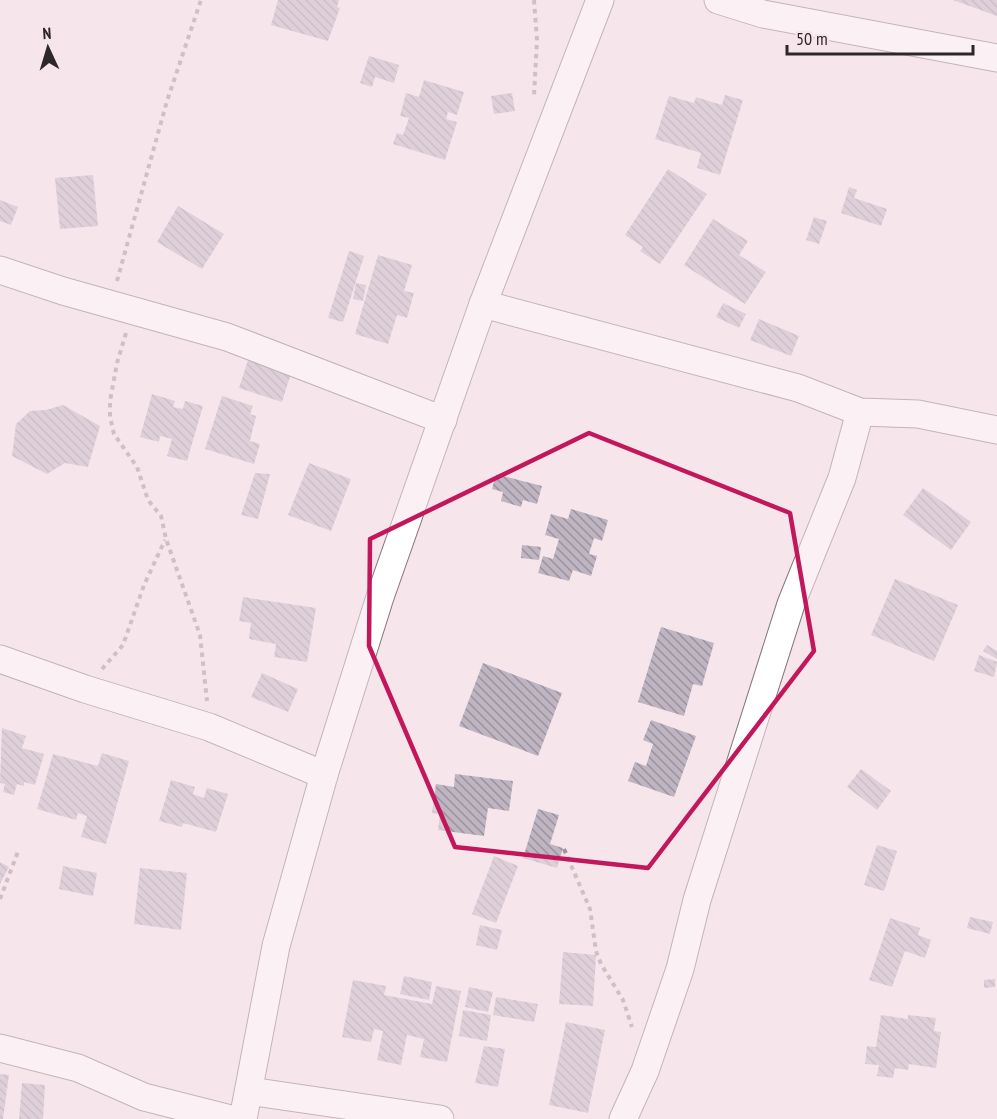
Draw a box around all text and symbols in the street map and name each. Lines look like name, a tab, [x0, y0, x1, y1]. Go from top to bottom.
north arrow	[18, 18, 78, 78]
scale bar	[787, 18, 973, 56]
text: N	[42, 23, 52, 43]
text: 50 m	[796, 27, 828, 50]

